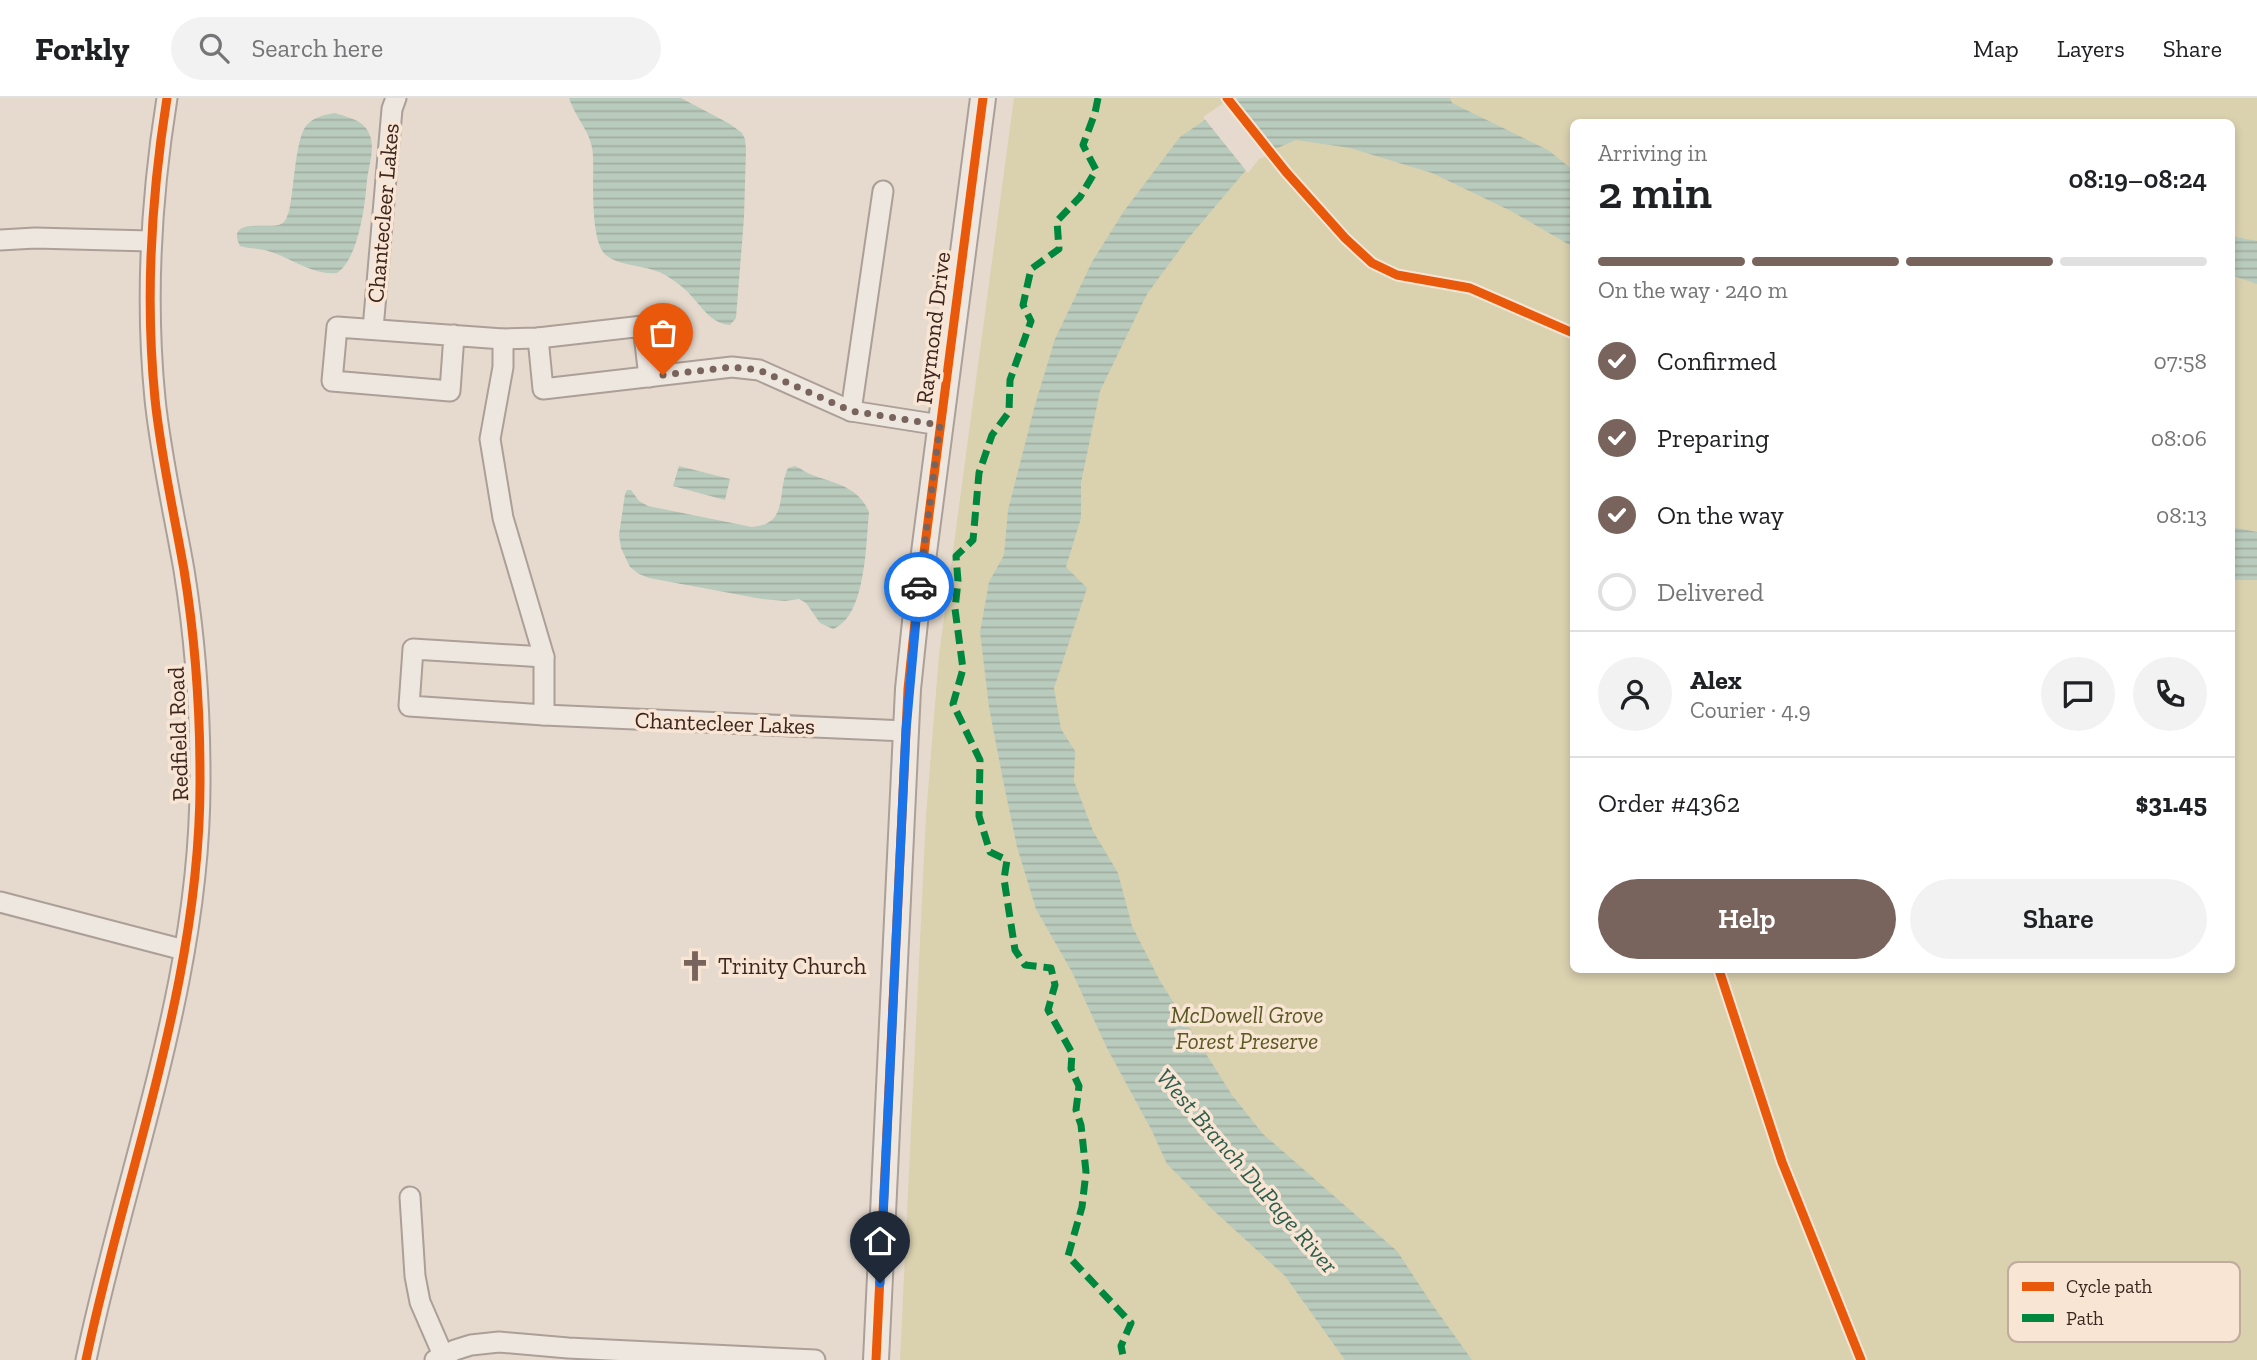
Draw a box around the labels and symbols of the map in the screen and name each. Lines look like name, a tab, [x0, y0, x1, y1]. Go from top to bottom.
street label: Chantecleer Lakes	[361, 122, 405, 304]
street label: Raymond Drive	[910, 250, 956, 406]
pin	[633, 303, 693, 375]
courier	[884, 552, 954, 622]
street label: Redfield Road	[162, 666, 194, 802]
street label: Chantecleer Lakes	[634, 706, 816, 740]
church icon: Trinity Church	[678, 949, 712, 983]
place label: Trinity Church	[718, 952, 867, 980]
park label: McDowell Grove Forest Preserve	[1171, 1001, 1323, 1055]
water label: West Branch DuPage River	[1151, 1062, 1345, 1280]
pin	[850, 1211, 910, 1283]
legend	[2008, 1262, 2240, 1342]
text: Cycle path	[2066, 1275, 2152, 1298]
text: Path	[2066, 1307, 2104, 1330]

